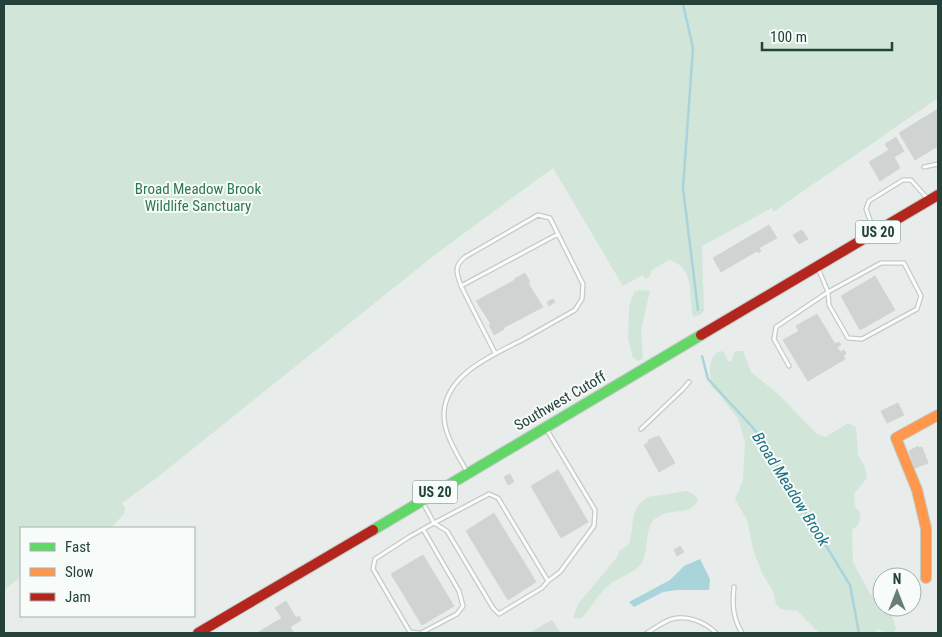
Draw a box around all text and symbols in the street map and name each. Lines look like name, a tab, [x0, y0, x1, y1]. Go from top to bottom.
scale bar	[762, 20, 892, 52]
text: 100 m	[770, 28, 807, 46]
park label: Broad Meadow Brook Wildlife Sanctuary	[135, 180, 261, 215]
road number: US 20	[856, 220, 900, 243]
street label: Southwest Cutoff	[511, 367, 609, 434]
water label: Broad Meadow Brook	[748, 428, 834, 550]
road number: US 20	[412, 481, 458, 504]
legend	[20, 527, 195, 617]
text: Fast	[65, 538, 90, 556]
text: Slow	[65, 563, 94, 581]
north arrow	[872, 567, 922, 617]
text: N	[893, 571, 901, 587]
text: Jam	[65, 588, 91, 606]

